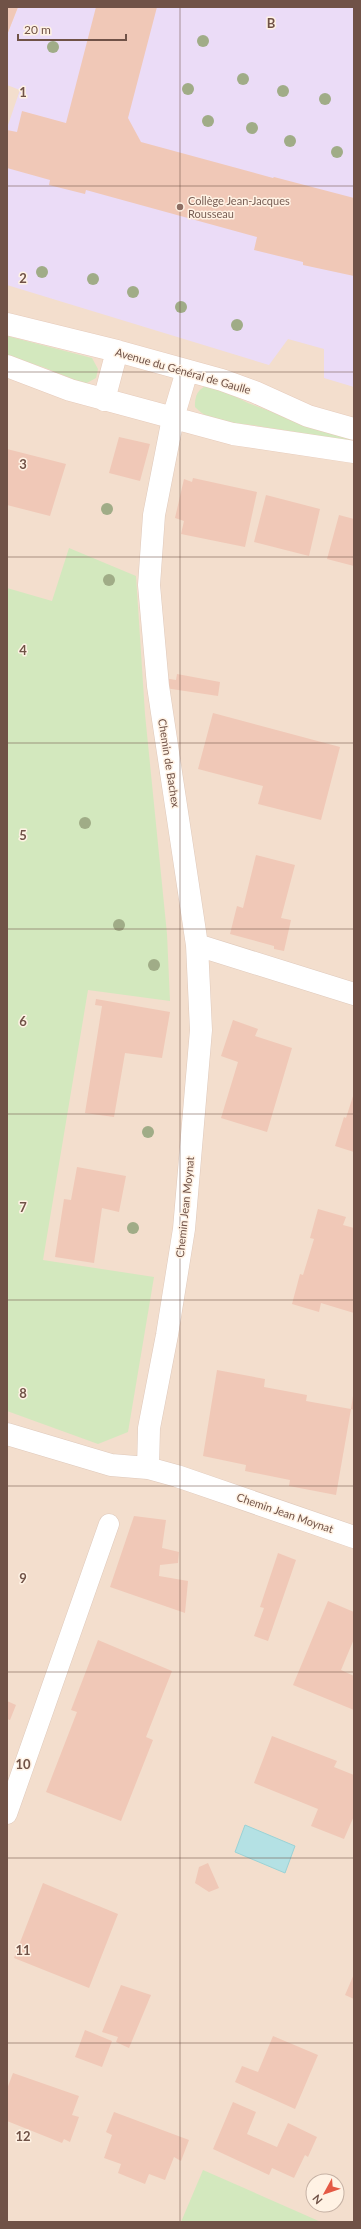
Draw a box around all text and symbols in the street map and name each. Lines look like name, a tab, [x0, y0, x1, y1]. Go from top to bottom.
text: B	[267, 15, 276, 31]
scale bar	[18, 16, 126, 42]
text: 20 m	[24, 22, 51, 37]
text: 1	[19, 84, 27, 100]
place label: Collège Jean-Jacques Rousseau	[188, 194, 290, 220]
marker: Collège Jean-Jacques Rousseau	[175, 202, 185, 212]
text: 2	[19, 270, 27, 286]
street label: Avenue du Général de Gaulle	[114, 345, 253, 396]
text: 3	[19, 456, 27, 472]
text: 4	[19, 642, 27, 658]
street label: Chemin de Bachex	[156, 718, 183, 809]
text: 5	[19, 827, 27, 843]
text: 6	[19, 1013, 27, 1029]
street label: Chemin Jean Moynat	[173, 1156, 196, 1258]
text: 7	[19, 1199, 27, 1215]
text: 8	[19, 1385, 27, 1401]
street label: Chemin Jean Moynat	[235, 1490, 335, 1535]
text: 9	[19, 1570, 27, 1586]
text: 10	[15, 1756, 31, 1772]
text: 11	[15, 1942, 31, 1958]
text: 12	[15, 2128, 31, 2144]
north arrow	[305, 2173, 345, 2213]
text: N	[309, 2192, 325, 2207]

